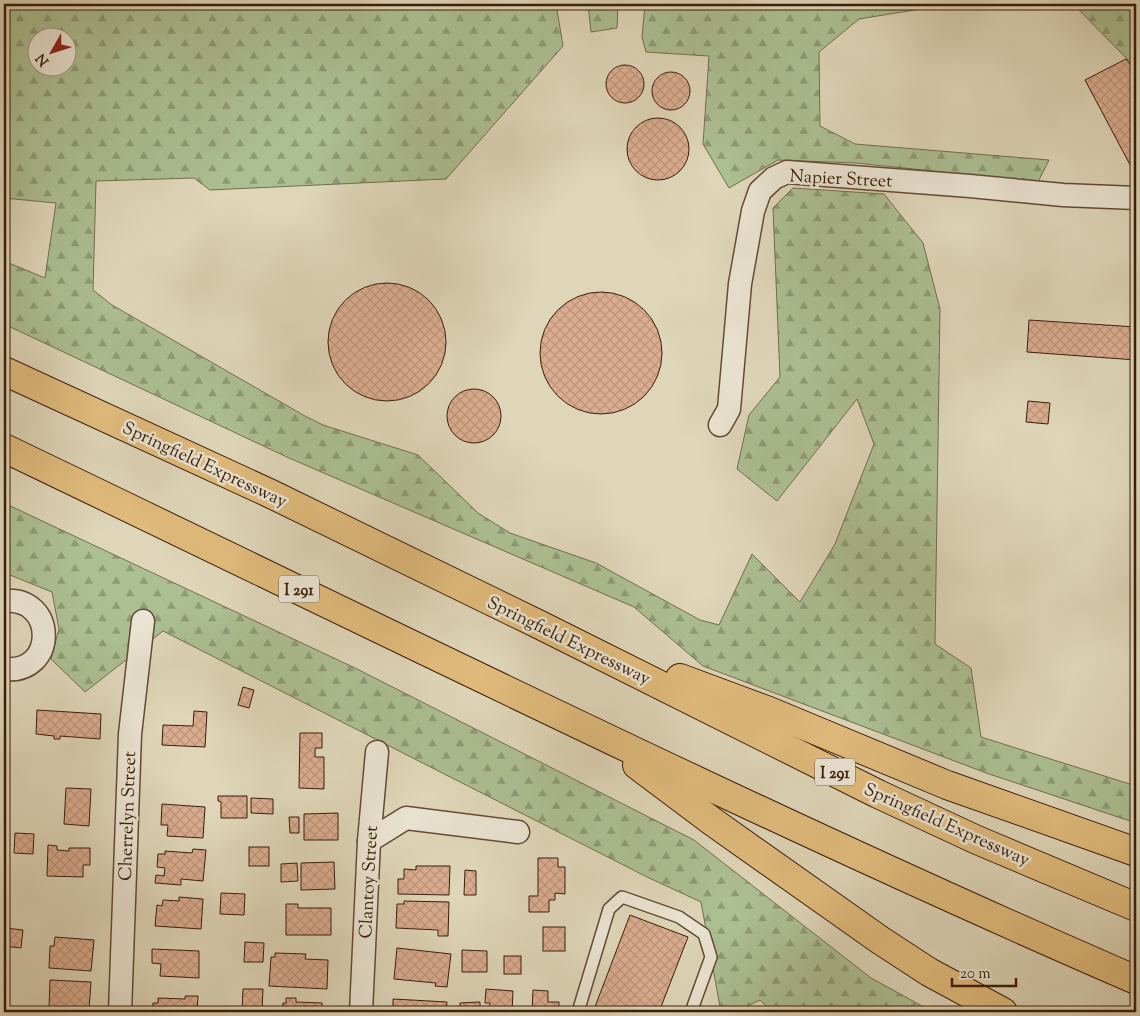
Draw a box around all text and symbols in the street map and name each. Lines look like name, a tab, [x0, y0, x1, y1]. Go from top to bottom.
north arrow	[28, 28, 78, 78]
text: N	[32, 48, 55, 70]
street label: Napier Street	[789, 164, 893, 196]
street label: Springfield Expressway	[118, 416, 291, 515]
road number: I 291	[279, 576, 319, 602]
street label: Springfield Expressway	[482, 591, 654, 693]
street label: Cherrelyn Street	[114, 751, 144, 881]
road number: I 291	[815, 759, 855, 786]
street label: Springfield Expressway	[859, 778, 1033, 874]
street label: Clantoy Street	[354, 825, 386, 939]
scale bar	[952, 956, 1016, 988]
text: 20 m	[960, 964, 991, 985]

